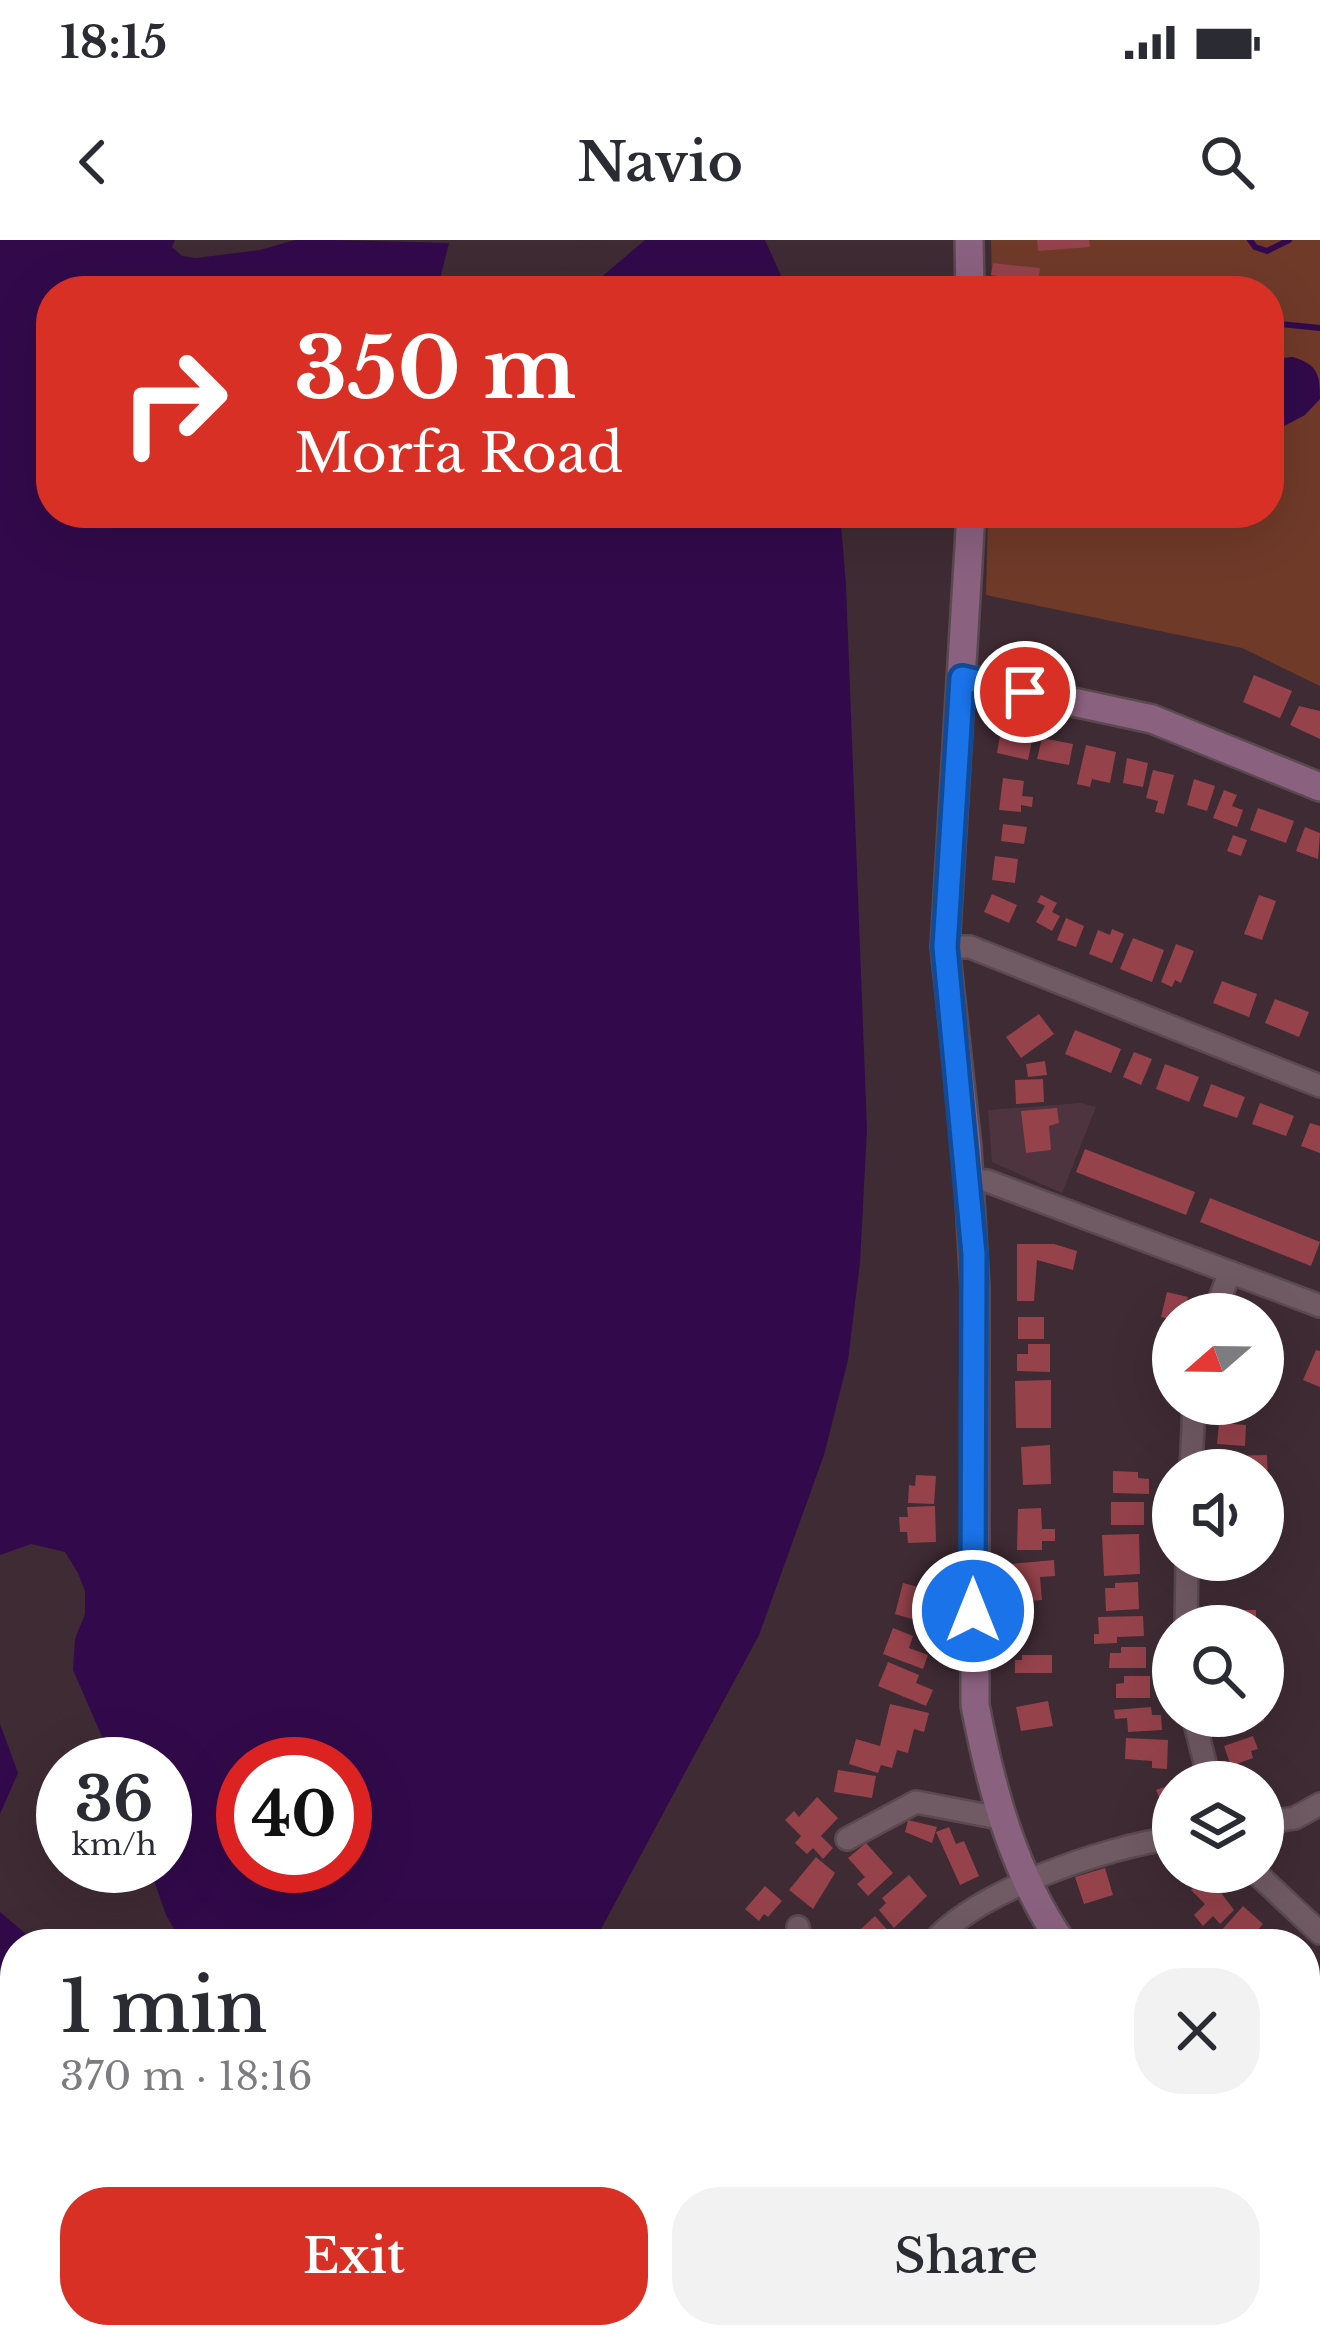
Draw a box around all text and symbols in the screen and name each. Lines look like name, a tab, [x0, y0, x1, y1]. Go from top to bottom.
text: 18:15	[60, 14, 167, 70]
icon: back	[60, 129, 126, 195]
text: Navio	[577, 129, 743, 196]
icon: search	[1194, 129, 1260, 195]
text: 350 m	[294, 317, 576, 421]
icon: right	[96, 324, 252, 480]
text: Morfa Road	[294, 420, 623, 487]
pin	[974, 641, 1076, 743]
icon: arrive	[992, 659, 1058, 725]
north arrow	[1152, 1293, 1284, 1425]
map controls	[1152, 1293, 1284, 1893]
button: sound	[1152, 1449, 1284, 1581]
position arrow	[910, 1548, 1036, 1674]
button: search	[1152, 1605, 1284, 1737]
speed limit sign: 40	[216, 1737, 372, 1893]
button: layers	[1152, 1761, 1284, 1893]
text: 36	[75, 1763, 153, 1837]
text: km/h	[71, 1826, 157, 1863]
text: 1 min	[60, 1962, 267, 2051]
button: close	[1134, 1968, 1260, 2094]
text: 370 m · 18:16	[60, 2052, 313, 2101]
button: Exit	[60, 2187, 648, 2325]
button: Share	[672, 2187, 1260, 2325]

